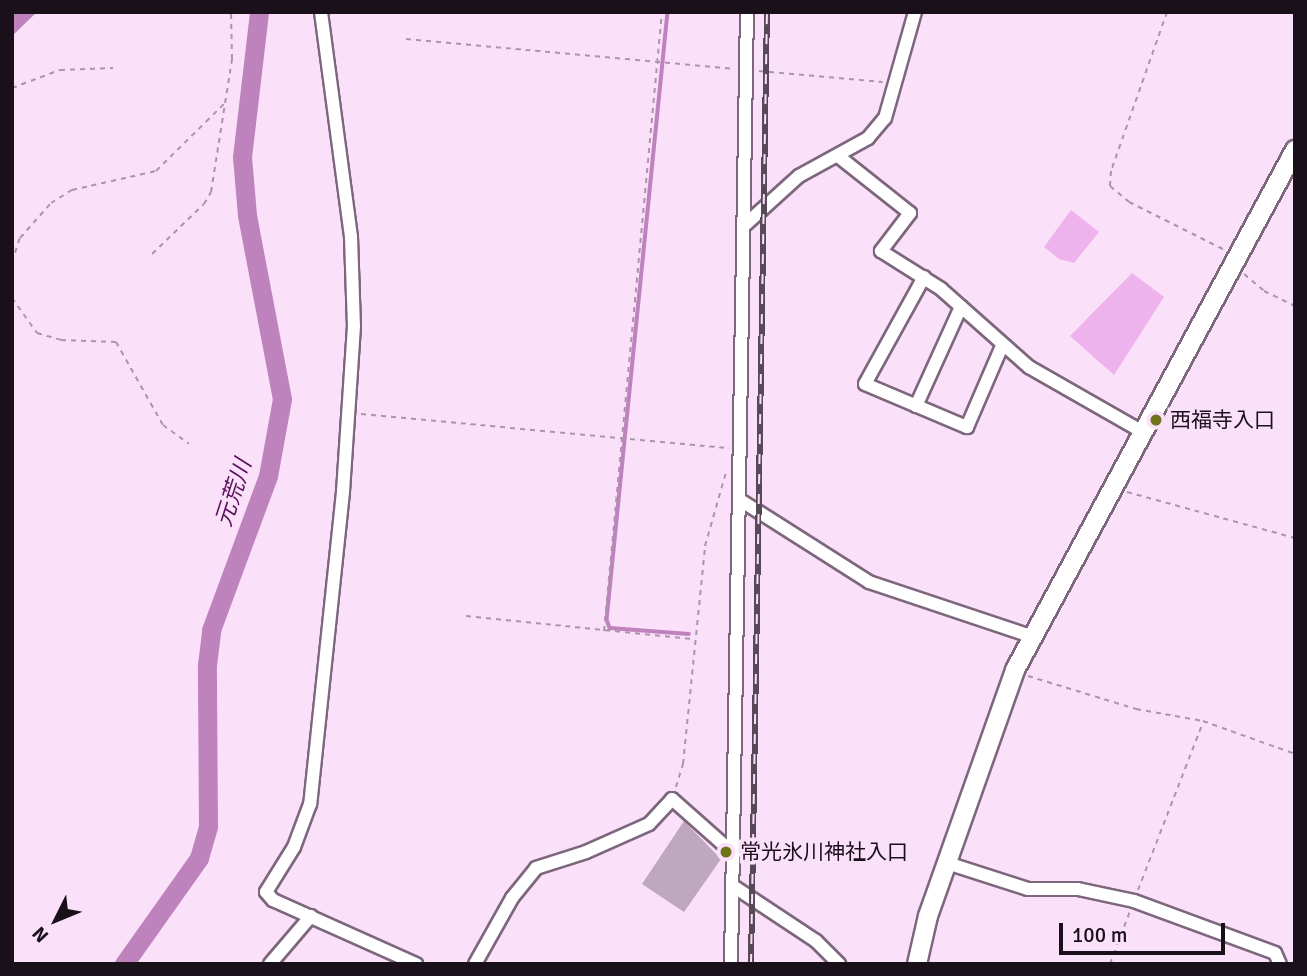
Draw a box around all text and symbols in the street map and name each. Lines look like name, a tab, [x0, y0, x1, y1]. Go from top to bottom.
place label: 西福寺入口	[1170, 407, 1275, 433]
marker: 西福寺入口	[1148, 412, 1164, 428]
water label: 元荒川	[210, 456, 258, 530]
place label: 常光氷川神社入口	[740, 839, 908, 865]
marker: 常光氷川神社入口	[718, 844, 734, 860]
north arrow	[21, 885, 91, 955]
scale bar	[1062, 909, 1228, 953]
text: N	[27, 921, 54, 947]
text: 100 m	[1072, 922, 1127, 948]

